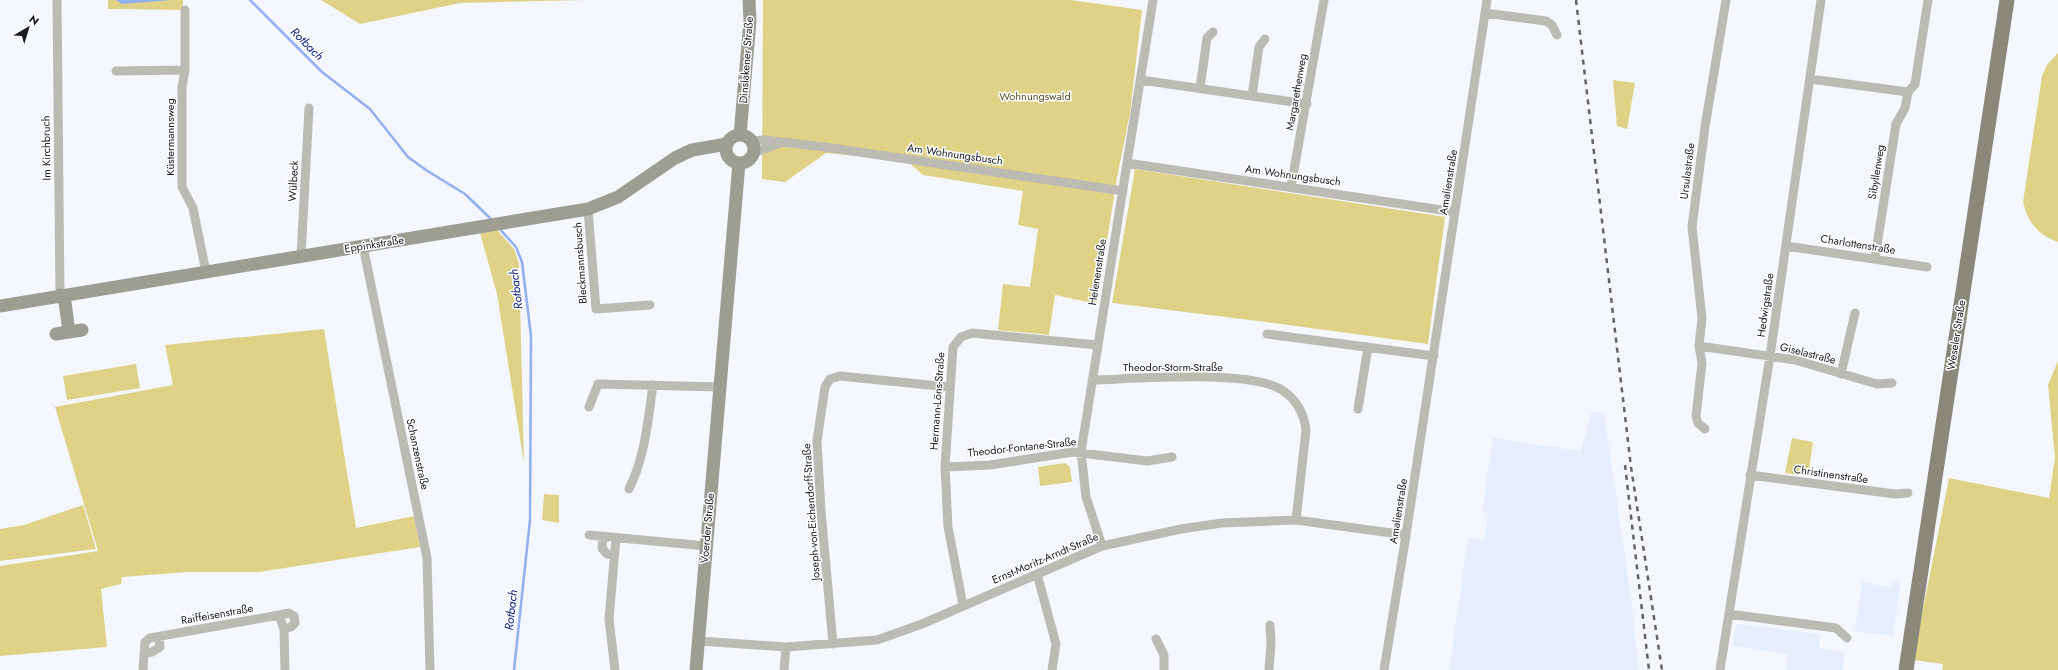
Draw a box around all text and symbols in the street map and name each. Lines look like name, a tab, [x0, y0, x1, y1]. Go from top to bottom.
north arrow	[8, 8, 48, 48]
text: N	[26, 11, 43, 29]
street label: Dinslakener Straße	[735, 16, 757, 104]
water label: Rotbach	[286, 23, 328, 65]
street label: Margarethenweg	[1281, 52, 1311, 132]
park label: Wohnungswald	[999, 88, 1071, 104]
street label: Küstermannsweg	[162, 98, 178, 176]
street label: Im Kirchbruch	[37, 115, 55, 181]
street label: Am Wohnungsbusch	[906, 139, 1004, 169]
street label: Ursulastraße	[1676, 142, 1698, 200]
street label: Sibyllenweg	[1864, 143, 1888, 201]
street label: Amalienstraße	[1435, 148, 1461, 216]
street label: Wülbeck	[284, 160, 302, 202]
street label: Am Wohnungsbusch	[1244, 160, 1342, 190]
street label: Bleckmannsbusch	[569, 222, 591, 304]
street label: Charlottenstraße	[1819, 230, 1897, 258]
street label: Eppinkstraße	[343, 231, 405, 257]
street label: Helenenstraße	[1084, 237, 1110, 306]
water label: Rotbach	[505, 268, 527, 310]
street label: Hedwigstraße	[1753, 272, 1777, 338]
street label: Weseler Straße	[1943, 299, 1969, 371]
street label: Giselastraße	[1778, 338, 1838, 368]
street label: Hermann-Löns-Straße	[926, 351, 948, 451]
street label: Theodor-Storm-Straße	[1123, 359, 1223, 375]
street label: Schanzenstraße	[403, 417, 433, 491]
street label: Theodor-Fontane-Straße	[967, 433, 1077, 461]
street label: Joseph-von-Eichendorff-Straße	[798, 443, 824, 583]
street label: Christinenstraße	[1793, 461, 1870, 487]
street label: Amalienstraße	[1385, 477, 1411, 545]
street label: Voerder Straße	[696, 492, 718, 564]
street label: Ernst-Moritz-Arndt-Straße	[989, 528, 1101, 588]
water label: Rotbach	[500, 589, 522, 631]
street label: Raiffeisenstraße	[180, 600, 255, 628]

